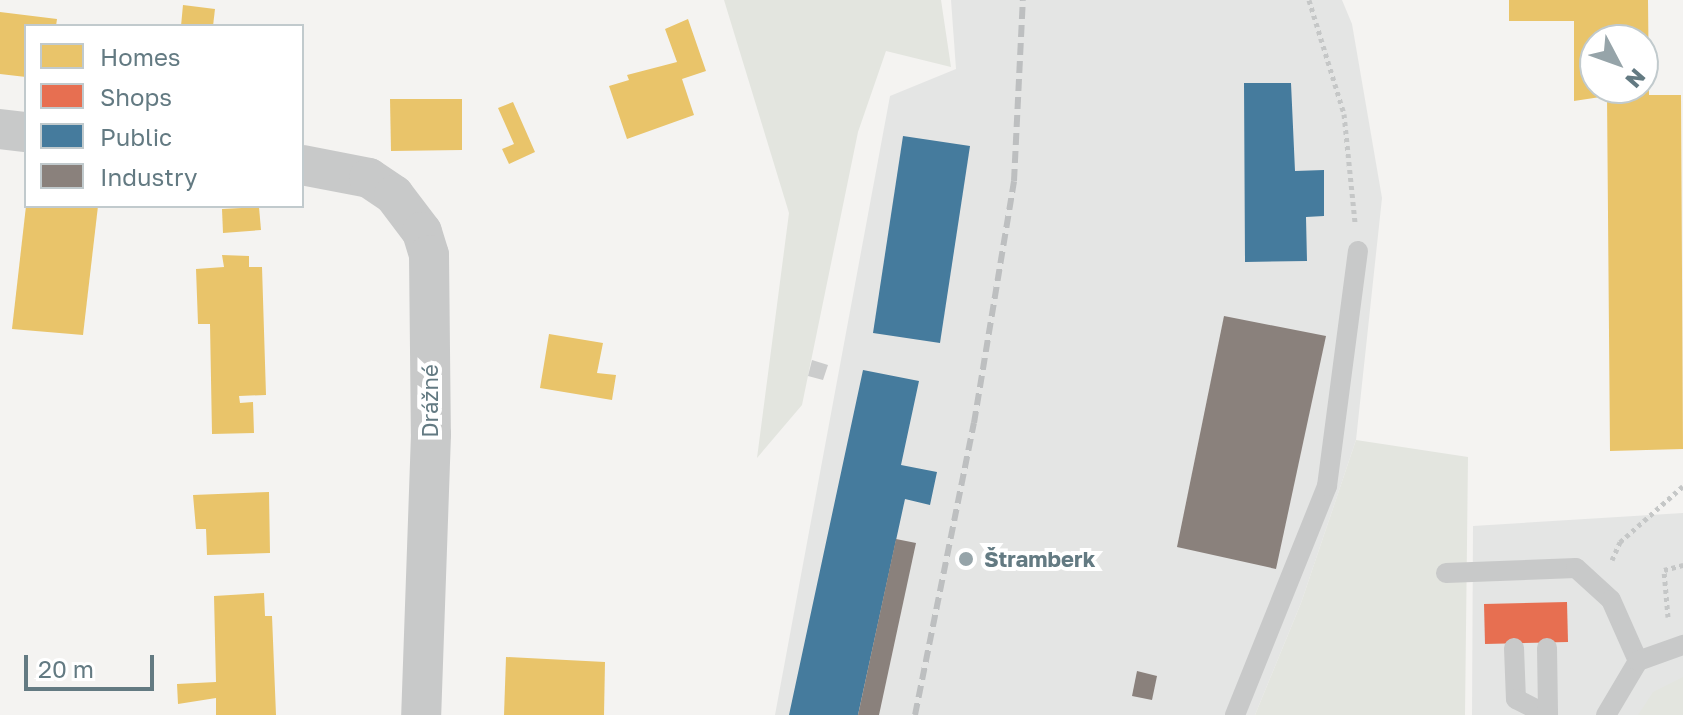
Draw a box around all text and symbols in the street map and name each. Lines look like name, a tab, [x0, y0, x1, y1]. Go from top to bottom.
legend	[24, 24, 304, 208]
north arrow	[1579, 24, 1659, 104]
text: Homes	[100, 42, 181, 71]
text: N	[1620, 64, 1652, 94]
text: Shops	[100, 82, 172, 111]
text: Public	[100, 122, 172, 151]
text: Industry	[100, 162, 197, 191]
street label: Drážné	[417, 364, 443, 438]
place label: Štramberk	[984, 546, 1095, 572]
marker: Štramberk	[955, 548, 977, 570]
scale bar	[28, 639, 158, 689]
text: 20 m	[38, 654, 94, 683]

